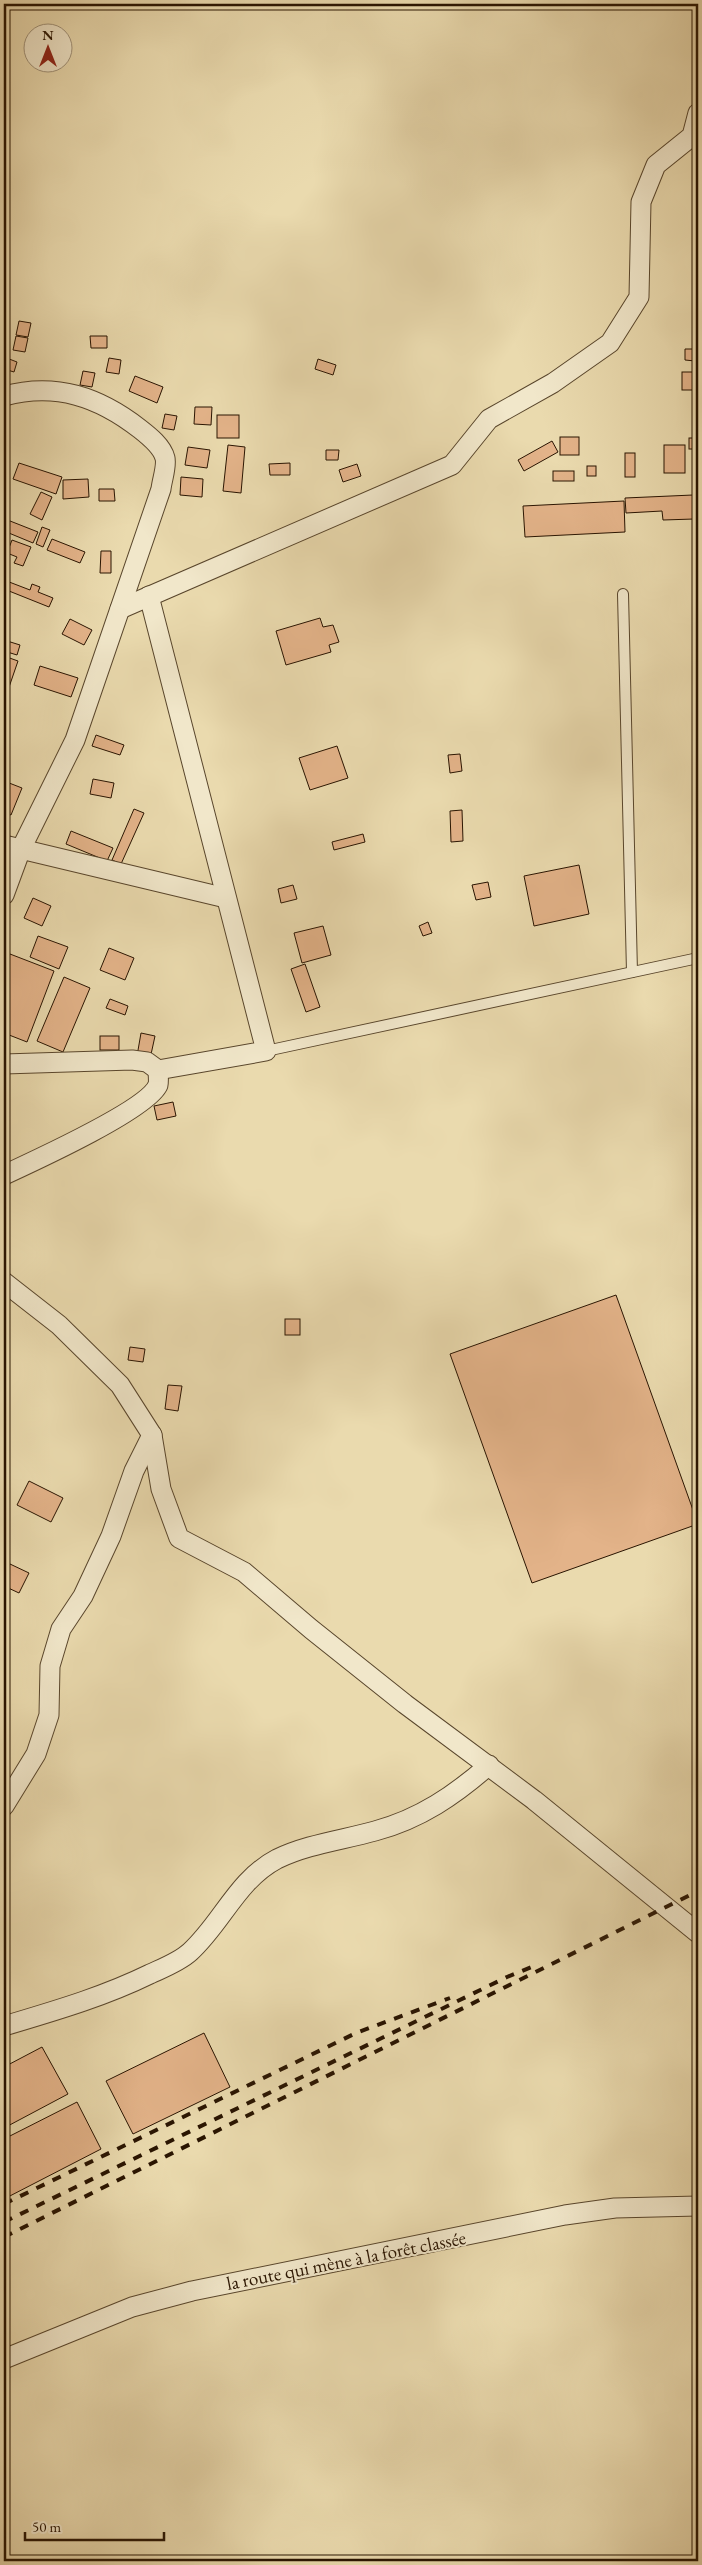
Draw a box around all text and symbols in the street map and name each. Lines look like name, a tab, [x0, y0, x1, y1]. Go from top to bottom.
north arrow	[22, 22, 72, 72]
text: N	[42, 26, 54, 44]
street label: la route qui mène à la forêt classée	[224, 2225, 468, 2296]
scale bar	[25, 2510, 164, 2542]
text: 50 m	[32, 2517, 61, 2536]

